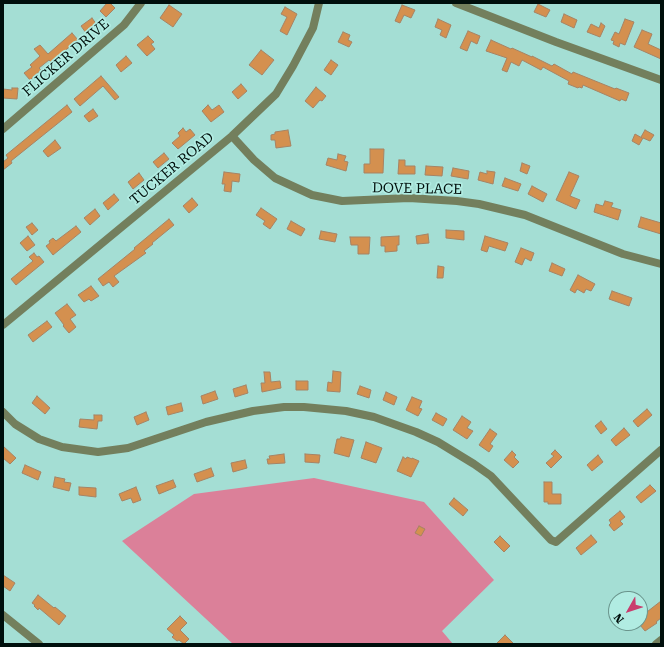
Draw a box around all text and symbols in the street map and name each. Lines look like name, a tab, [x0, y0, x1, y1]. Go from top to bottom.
street label: FLICKER DRIVE	[19, 16, 113, 100]
street label: TUCKER ROAD	[127, 129, 217, 209]
street label: DOVE PLACE	[372, 180, 462, 198]
north arrow	[608, 591, 648, 631]
text: N	[611, 611, 627, 626]

